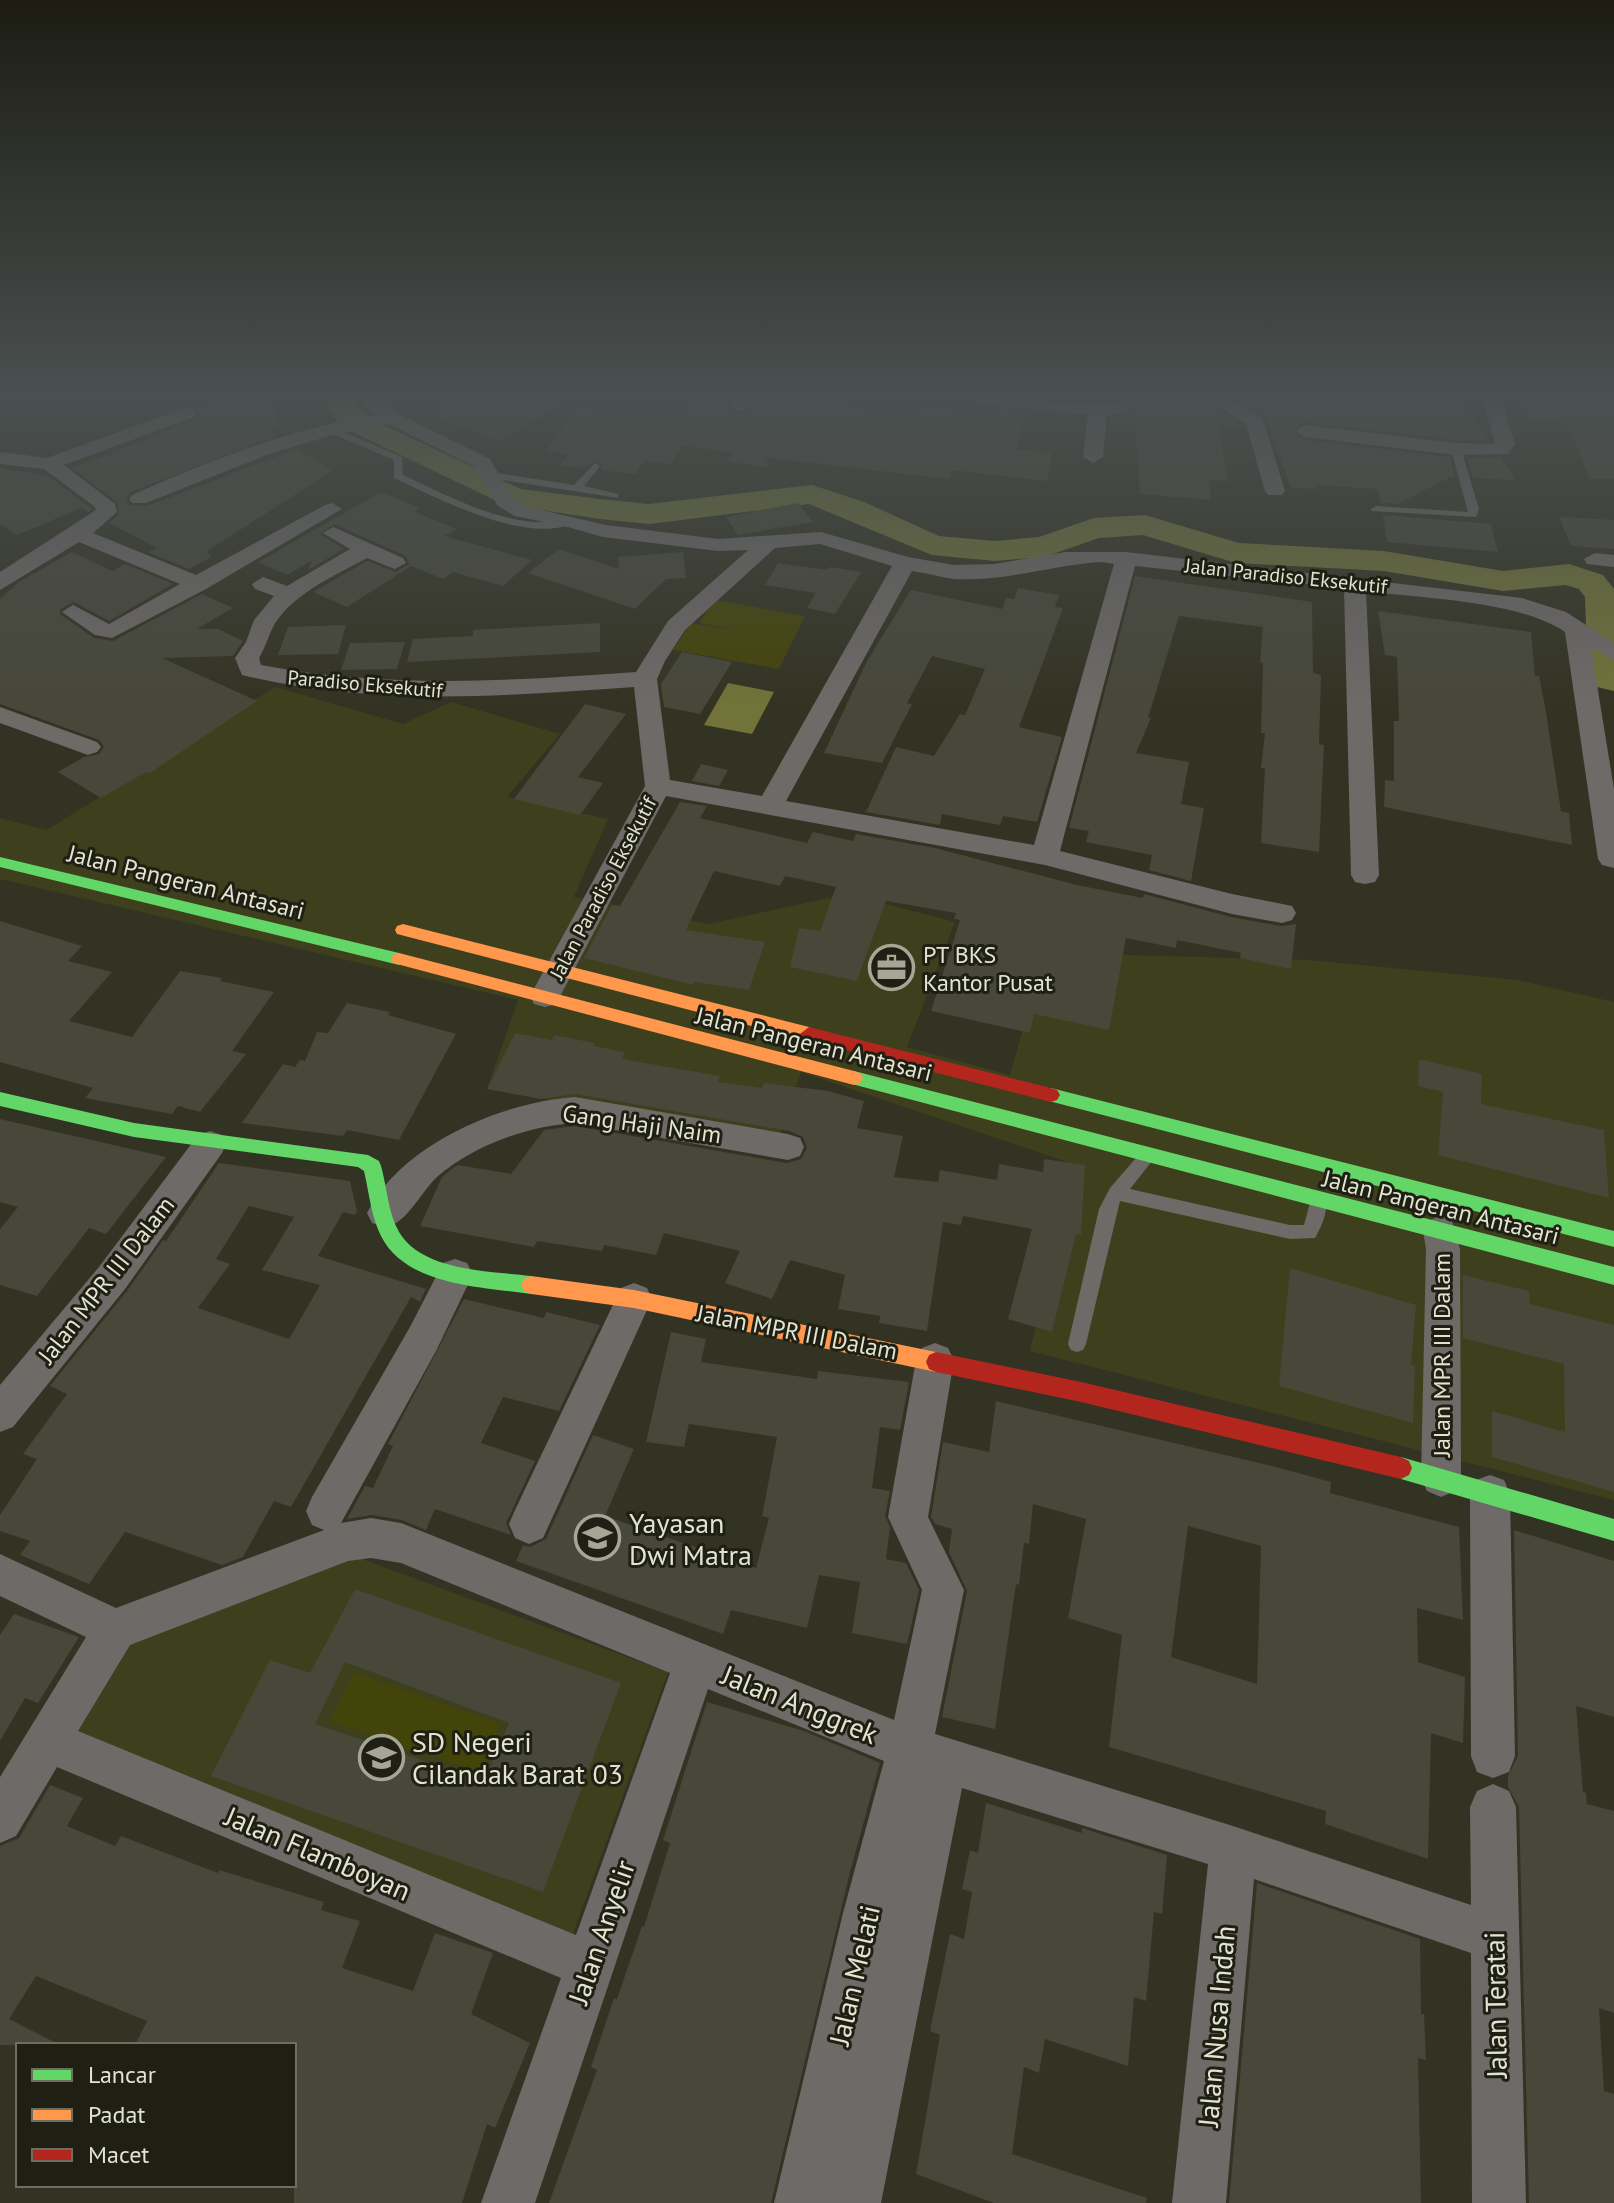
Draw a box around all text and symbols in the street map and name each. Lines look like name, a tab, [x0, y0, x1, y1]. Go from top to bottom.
street label: Jalan Paradiso Eksekutif	[1183, 552, 1390, 600]
street label: Paradiso Eksekutif	[286, 664, 445, 704]
street label: Jalan Paradiso Eksekutif	[543, 791, 663, 985]
street label: Jalan Pangeran Antasari	[64, 837, 307, 926]
place label: PT BKS Kantor Pusat	[923, 939, 1053, 998]
office icon: PT BKS Kantor Pusat	[868, 944, 916, 992]
street label: Jalan Pangeran Antasari	[692, 999, 935, 1088]
street label: Gang Haji Naim	[560, 1097, 724, 1151]
street label: Jalan Pangeran Antasari	[1319, 1162, 1562, 1251]
street label: Jalan MPR III Dalam	[30, 1190, 181, 1371]
street label: Jalan MPR III Dalam	[1426, 1253, 1457, 1458]
street label: Jalan MPR III Dalam	[693, 1297, 900, 1367]
place label: Yayasan Dwi Matra	[629, 1504, 752, 1573]
school or university icon: Yayasan Dwi Matra	[574, 1514, 622, 1562]
street label: Jalan Anggrek	[716, 1656, 884, 1752]
place label: SD Negeri Cilandak Barat 03	[412, 1723, 623, 1792]
school or university icon: SD Negeri Cilandak Barat 03	[357, 1733, 405, 1781]
street label: Jalan Flamboyan	[219, 1797, 416, 1909]
street label: Jalan Anyelir	[559, 1855, 643, 2010]
street label: Jalan Melati	[820, 1901, 888, 2049]
street label: Jalan Nusa Indah	[1189, 1924, 1243, 2129]
street label: Jalan Teratai	[1475, 1931, 1515, 2080]
legend	[16, 2043, 296, 2187]
text: Lancar	[88, 2059, 156, 2090]
text: Padat	[88, 2099, 145, 2130]
text: Macet	[88, 2139, 150, 2170]

